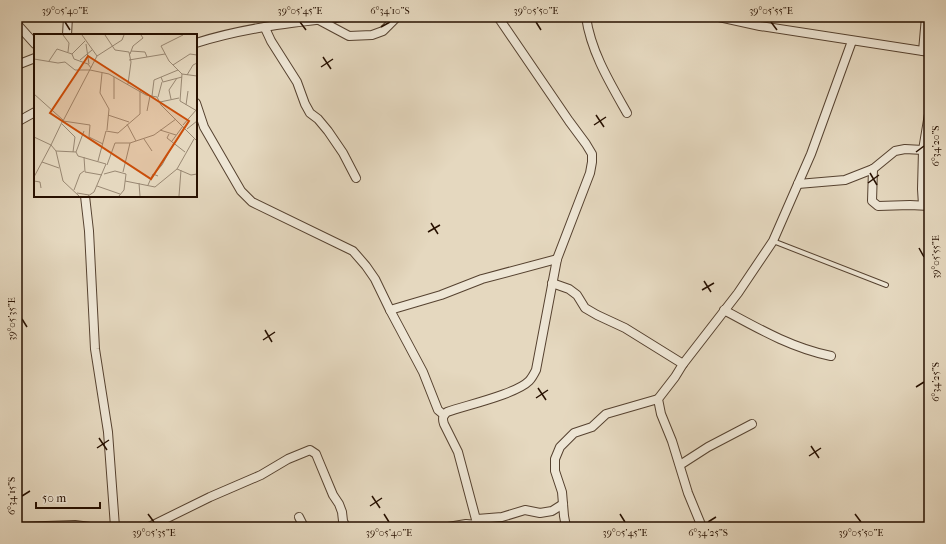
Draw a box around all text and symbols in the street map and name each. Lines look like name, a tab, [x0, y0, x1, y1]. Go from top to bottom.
text: 39°05'40"E	[42, 5, 88, 17]
text: 39°05'45"E	[278, 5, 322, 17]
text: 6°34'10"S	[370, 5, 410, 17]
text: 39°05'50"E	[514, 5, 558, 17]
text: 39°05'55"E	[749, 5, 793, 17]
inset map	[34, 34, 197, 197]
text: 6°34'20"S	[930, 126, 942, 166]
text: 39°05'55"E	[930, 235, 942, 279]
text: 39°05'35"E	[6, 297, 18, 341]
text: 6°34'25"S	[930, 362, 942, 402]
text: 6°34'15"S	[6, 477, 18, 515]
scale bar	[36, 484, 100, 510]
text: 50 m	[42, 491, 66, 505]
text: 39°05'35"E	[132, 527, 176, 539]
text: 39°05'40"E	[366, 527, 412, 539]
text: 39°05'45"E	[603, 527, 647, 539]
text: 6°34'25"S	[688, 527, 728, 539]
text: 39°05'50"E	[839, 527, 883, 539]

